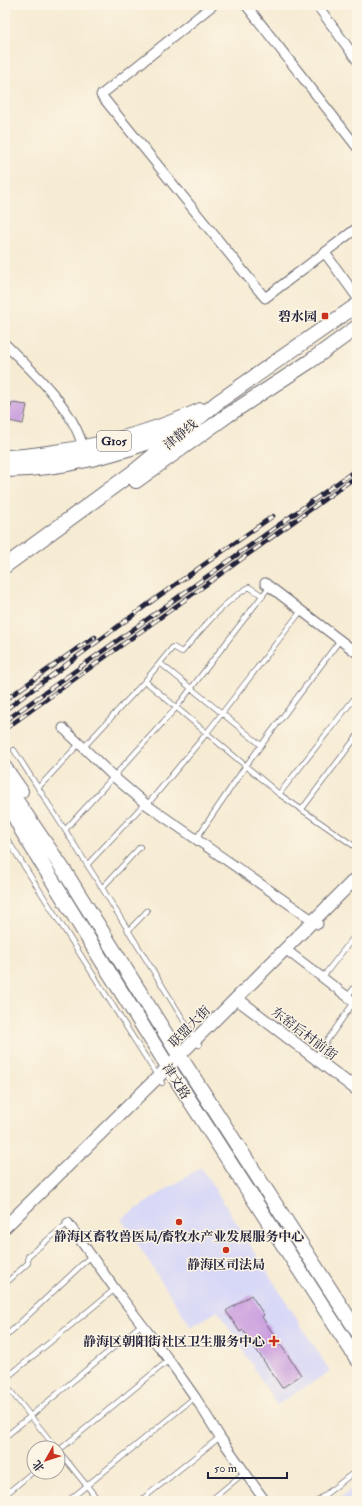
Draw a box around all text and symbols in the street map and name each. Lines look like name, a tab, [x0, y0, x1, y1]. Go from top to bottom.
place label: 碧水园	[278, 309, 317, 325]
marker: 碧水园	[320, 311, 330, 321]
street label: 津静线	[161, 416, 201, 453]
road number: G105	[97, 431, 131, 451]
street label: 联盟大街	[166, 1003, 214, 1051]
street label: 东窑后村前街	[268, 1004, 340, 1064]
street label: 津文路	[159, 1061, 193, 1102]
marker: 静海区畜牧兽医局/畜牧水产业发展服务中心	[174, 1217, 184, 1227]
place label: 静海区畜牧兽医局/畜牧水产业发展服务中心	[54, 1229, 304, 1245]
marker: 静海区司法局	[221, 1245, 231, 1255]
place label: 静海区司法局	[187, 1257, 265, 1273]
place label: 静海区朝阳街社区卫生服务中心	[83, 1334, 265, 1350]
marker: 静海区朝阳街社区卫生服务中心	[268, 1335, 280, 1347]
north arrow	[26, 1440, 66, 1480]
scale bar	[208, 1454, 287, 1480]
text: 北	[30, 1458, 47, 1474]
text: 50 m	[214, 1461, 238, 1476]

